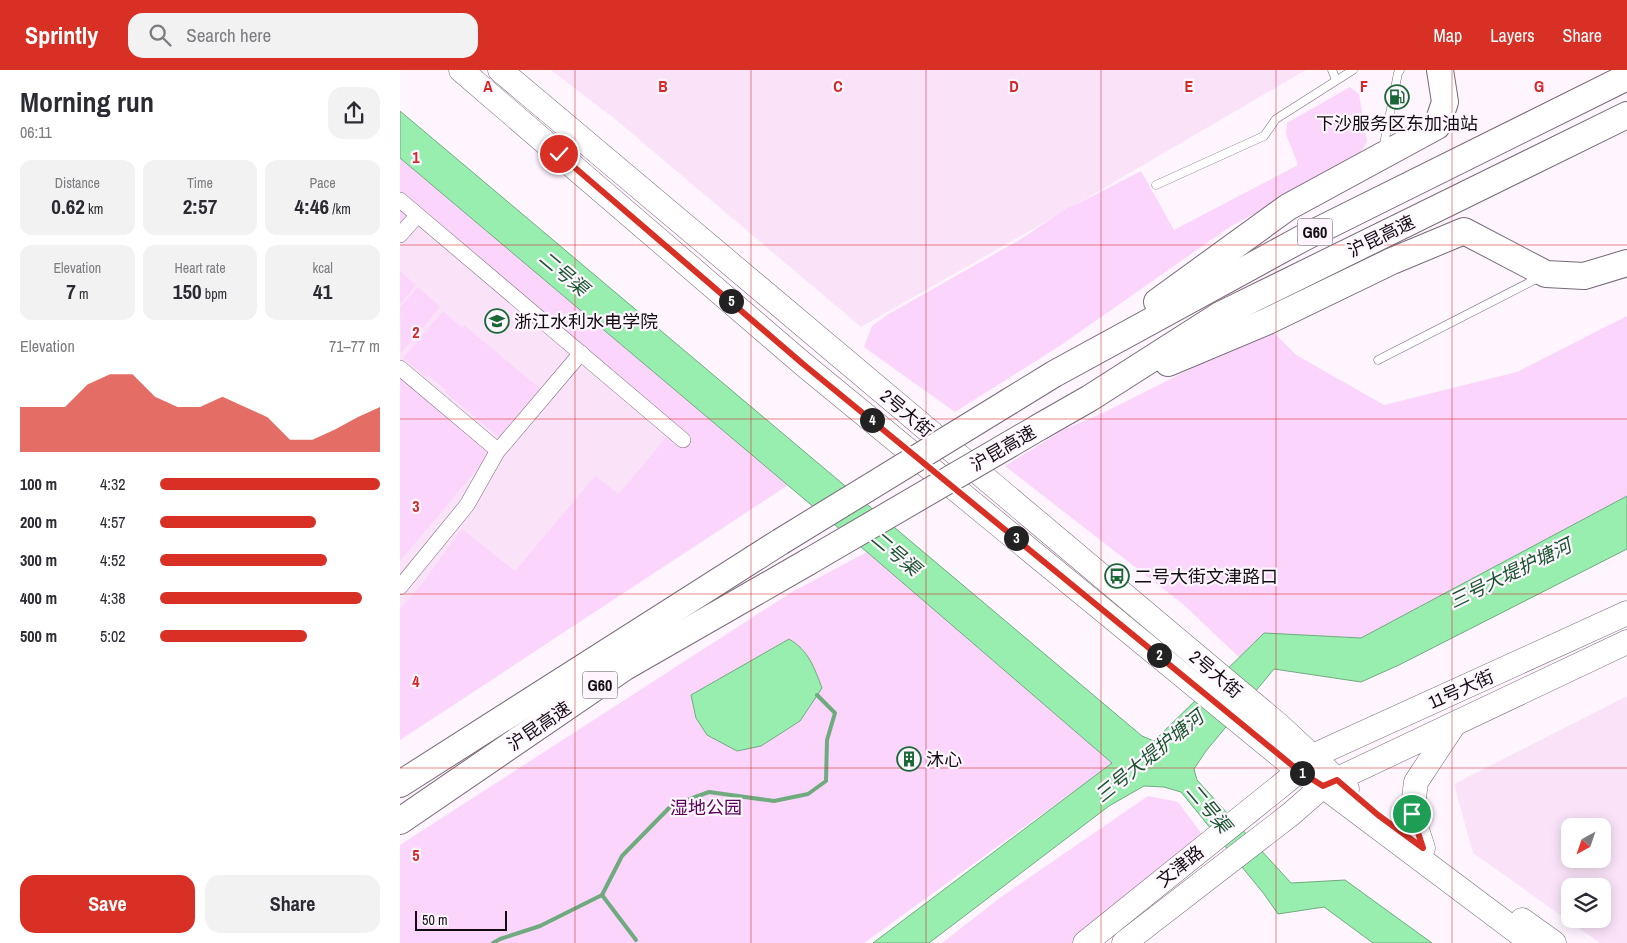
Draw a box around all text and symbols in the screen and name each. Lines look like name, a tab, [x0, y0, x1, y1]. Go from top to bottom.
search box	[128, 13, 478, 58]
text: Sprintly	[25, 19, 98, 51]
icon: search	[146, 21, 174, 49]
text: Search here	[186, 22, 271, 48]
text: Map	[1434, 23, 1462, 48]
text: Layers	[1490, 23, 1535, 48]
text: Share	[1563, 23, 1602, 48]
text: A	[483, 75, 493, 97]
text: B	[658, 75, 668, 97]
text: C	[833, 75, 843, 97]
text: D	[1009, 75, 1019, 97]
text: E	[1185, 75, 1194, 97]
text: F	[1360, 75, 1368, 97]
text: G	[1534, 75, 1544, 97]
text: Morning run	[20, 83, 154, 121]
fuel station icon: 下沙服务区东加油站	[1384, 84, 1410, 110]
button: share	[328, 87, 380, 139]
place label: 下沙服务区东加油站	[1316, 111, 1478, 136]
text: 06:11	[20, 121, 52, 143]
pin	[538, 133, 580, 175]
icon: check	[545, 140, 573, 168]
text: 1	[412, 146, 420, 168]
text: Distance	[55, 174, 100, 192]
text: Time	[187, 174, 213, 192]
text: Pace	[310, 174, 336, 192]
text: 0.62	[51, 192, 85, 221]
text: 2:57	[183, 192, 217, 221]
text: 4:46	[295, 192, 329, 221]
text: km	[85, 200, 103, 218]
text: /km	[329, 200, 351, 218]
street label: 沪昆高速	[1343, 209, 1419, 263]
road number: G60	[1298, 218, 1332, 246]
water label: 二号渠	[534, 245, 596, 303]
text: Elevation	[53, 259, 101, 277]
text: Heart rate	[174, 259, 226, 277]
text: kcal	[312, 259, 333, 277]
text: 7	[66, 277, 76, 306]
text: 150	[173, 277, 202, 306]
text: 41	[313, 277, 332, 306]
text: m	[76, 285, 89, 303]
text: bpm	[202, 285, 227, 303]
pin: 5	[718, 288, 744, 314]
text: 5	[728, 292, 735, 310]
school or university icon: 浙江水利水电学院	[484, 308, 510, 334]
place label: 浙江水利水电学院	[514, 309, 658, 334]
text: 2	[412, 321, 420, 343]
text: Elevation	[20, 335, 75, 357]
text: 71–77 m	[329, 335, 380, 357]
street label: 2号大街	[875, 383, 939, 443]
pin: 4	[860, 408, 884, 432]
text: 4	[869, 411, 876, 429]
street label: 沪昆高速	[966, 419, 1040, 477]
text: 100 m	[20, 473, 57, 495]
text: 4:32	[100, 473, 126, 495]
text: 3	[412, 495, 420, 517]
text: 200 m	[20, 511, 57, 533]
text: 4:57	[100, 511, 126, 533]
water label: 二号渠	[866, 525, 928, 583]
pin: 3	[1004, 526, 1028, 550]
text: 3	[1013, 529, 1020, 547]
water label: 三号大堤护塘河	[1445, 530, 1579, 614]
text: 300 m	[20, 549, 57, 571]
text: 4:52	[100, 549, 126, 571]
bus stop icon: 二号大街文津路口	[1104, 563, 1130, 589]
place label: 二号大街文津路口	[1134, 564, 1278, 589]
text: 400 m	[20, 587, 57, 609]
text: 4:38	[100, 587, 126, 609]
text: 500 m	[20, 625, 57, 647]
text: 5:02	[100, 625, 126, 647]
pin: 2	[1146, 642, 1172, 668]
street label: 2号大街	[1184, 644, 1248, 704]
text: 2	[1156, 646, 1163, 664]
street label: 11号大街	[1424, 663, 1498, 715]
text: 4	[412, 670, 420, 692]
road number: G60	[582, 672, 618, 698]
street label: 沪昆高速	[502, 696, 576, 756]
water label: 三号大堤护塘河	[1089, 702, 1212, 808]
building icon: 沐心	[896, 746, 922, 772]
place label: 沐心	[926, 747, 962, 772]
pin: 1	[1290, 760, 1314, 786]
text: 1	[1299, 764, 1306, 782]
water label: 二号渠	[1181, 778, 1239, 840]
pin	[1391, 793, 1433, 835]
park label: 湿地公园	[670, 795, 742, 820]
icon: arrive	[1398, 800, 1426, 828]
north arrow	[1561, 818, 1611, 868]
map controls	[1561, 818, 1611, 928]
street label: 文津路	[1151, 839, 1209, 893]
text: 5	[412, 844, 420, 866]
button: Save	[20, 875, 195, 933]
button: Share	[205, 875, 380, 933]
button: layers	[1561, 878, 1611, 928]
scale bar	[415, 908, 508, 931]
text: 50 m	[422, 911, 448, 929]

